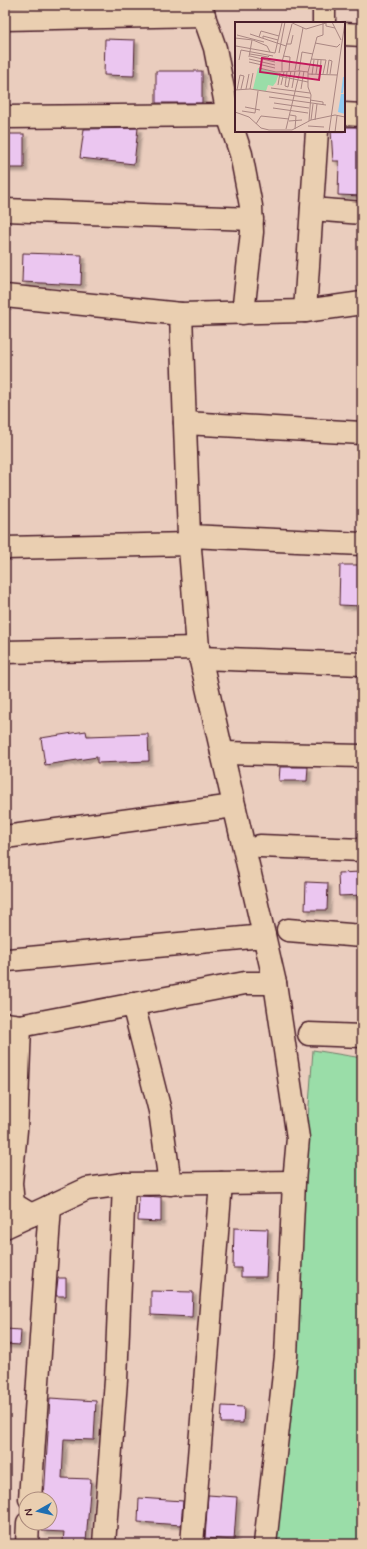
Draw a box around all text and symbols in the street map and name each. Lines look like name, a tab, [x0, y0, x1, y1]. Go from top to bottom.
inset map	[235, 22, 345, 132]
north arrow	[18, 1491, 58, 1531]
text: N	[22, 1508, 37, 1517]

